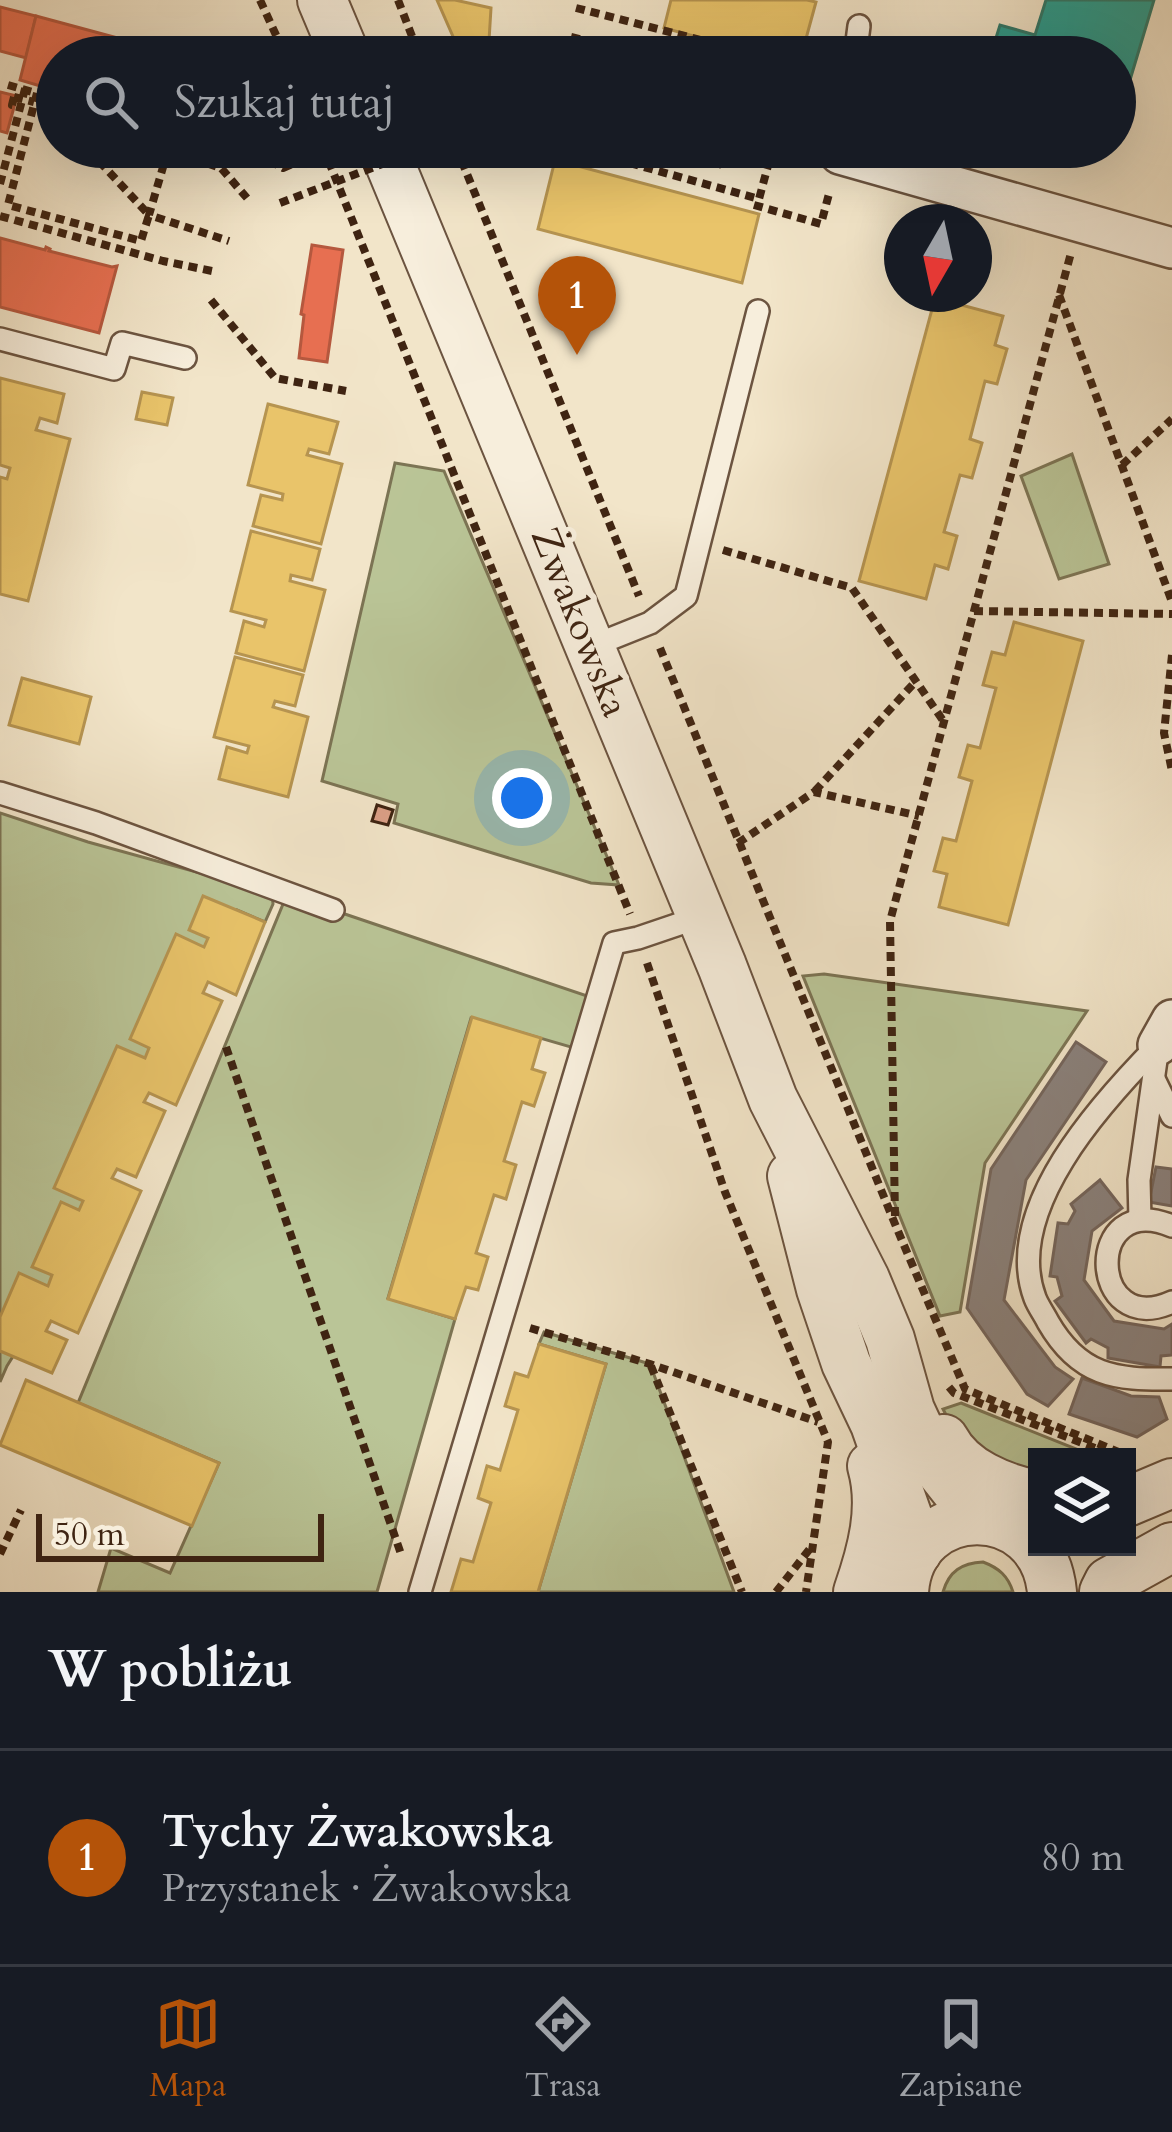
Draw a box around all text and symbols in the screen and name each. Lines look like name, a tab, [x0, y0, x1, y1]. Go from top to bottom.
search box	[36, 36, 1136, 168]
icon: search	[78, 69, 144, 135]
text: Szukaj tutaj	[174, 72, 395, 133]
north arrow	[884, 204, 992, 312]
pin: 1	[538, 256, 616, 355]
street label: Żwakowska	[518, 519, 642, 725]
your location	[492, 768, 552, 828]
map controls	[1028, 1448, 1136, 1556]
button: layers	[1028, 1448, 1136, 1556]
scale bar	[36, 1508, 324, 1561]
text: 50 m	[54, 1512, 125, 1557]
text: W pobliżu	[48, 1635, 292, 1705]
text: Tychy Żwakowska	[162, 1801, 553, 1862]
text: 1	[77, 1831, 97, 1884]
text: 80 m	[1041, 1831, 1124, 1884]
text: Przystanek · Żwakowska	[162, 1862, 571, 1915]
tab: Mapa	[149, 1991, 226, 2108]
tab: Trasa	[525, 1991, 601, 2108]
tab: Zapisane	[899, 1991, 1023, 2108]

